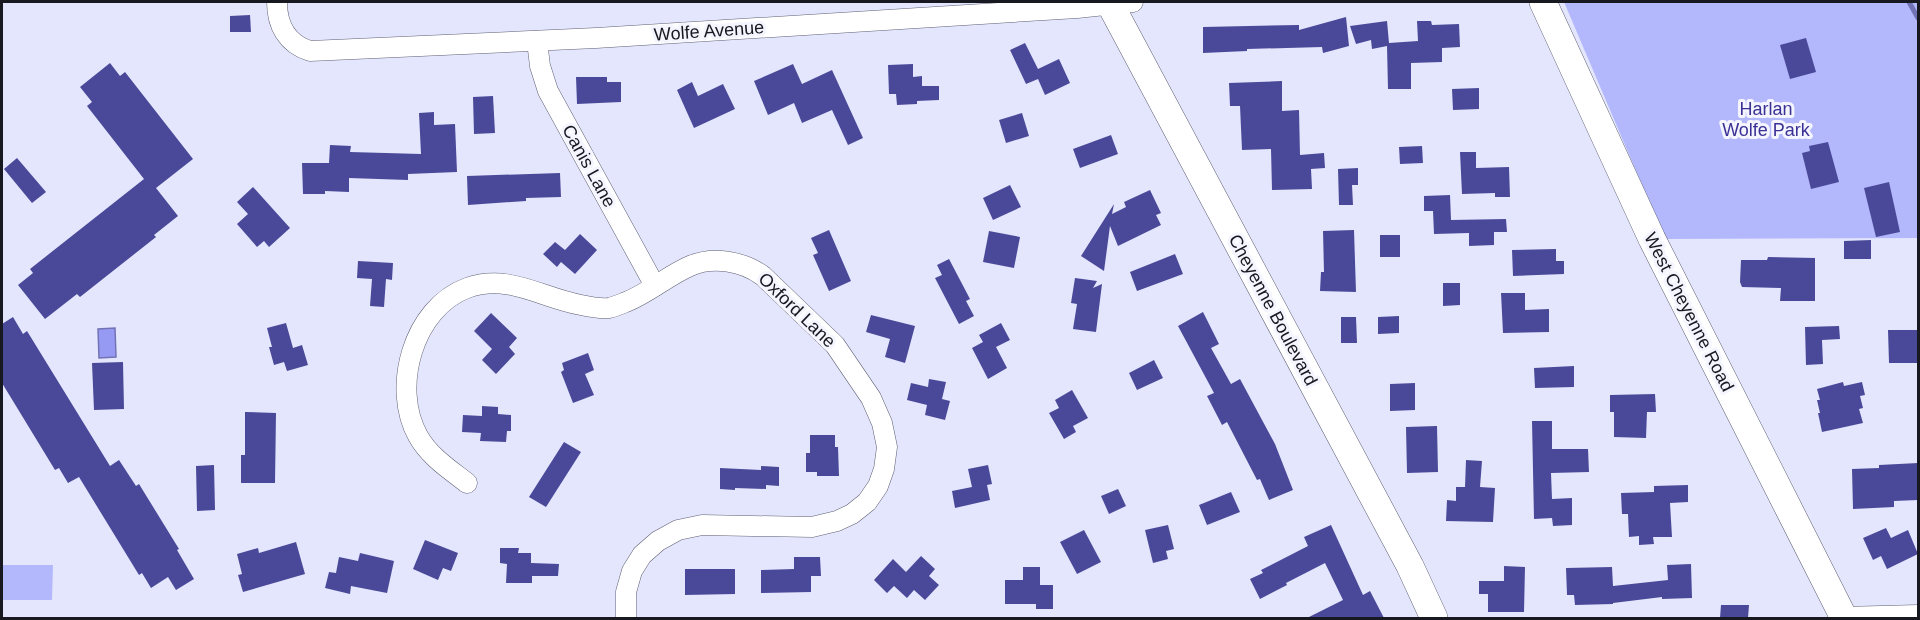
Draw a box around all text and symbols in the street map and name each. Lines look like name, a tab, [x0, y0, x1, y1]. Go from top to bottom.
street label: Wolfe Avenue	[653, 17, 765, 45]
park label: Harlan Wolfe Park	[1722, 99, 1811, 140]
street label: Canis Lane	[558, 121, 620, 211]
street label: West Cheyenne Road	[1640, 229, 1738, 395]
street label: Cheyenne Boulevard	[1225, 231, 1321, 389]
street label: Oxford Lane	[754, 268, 840, 352]

